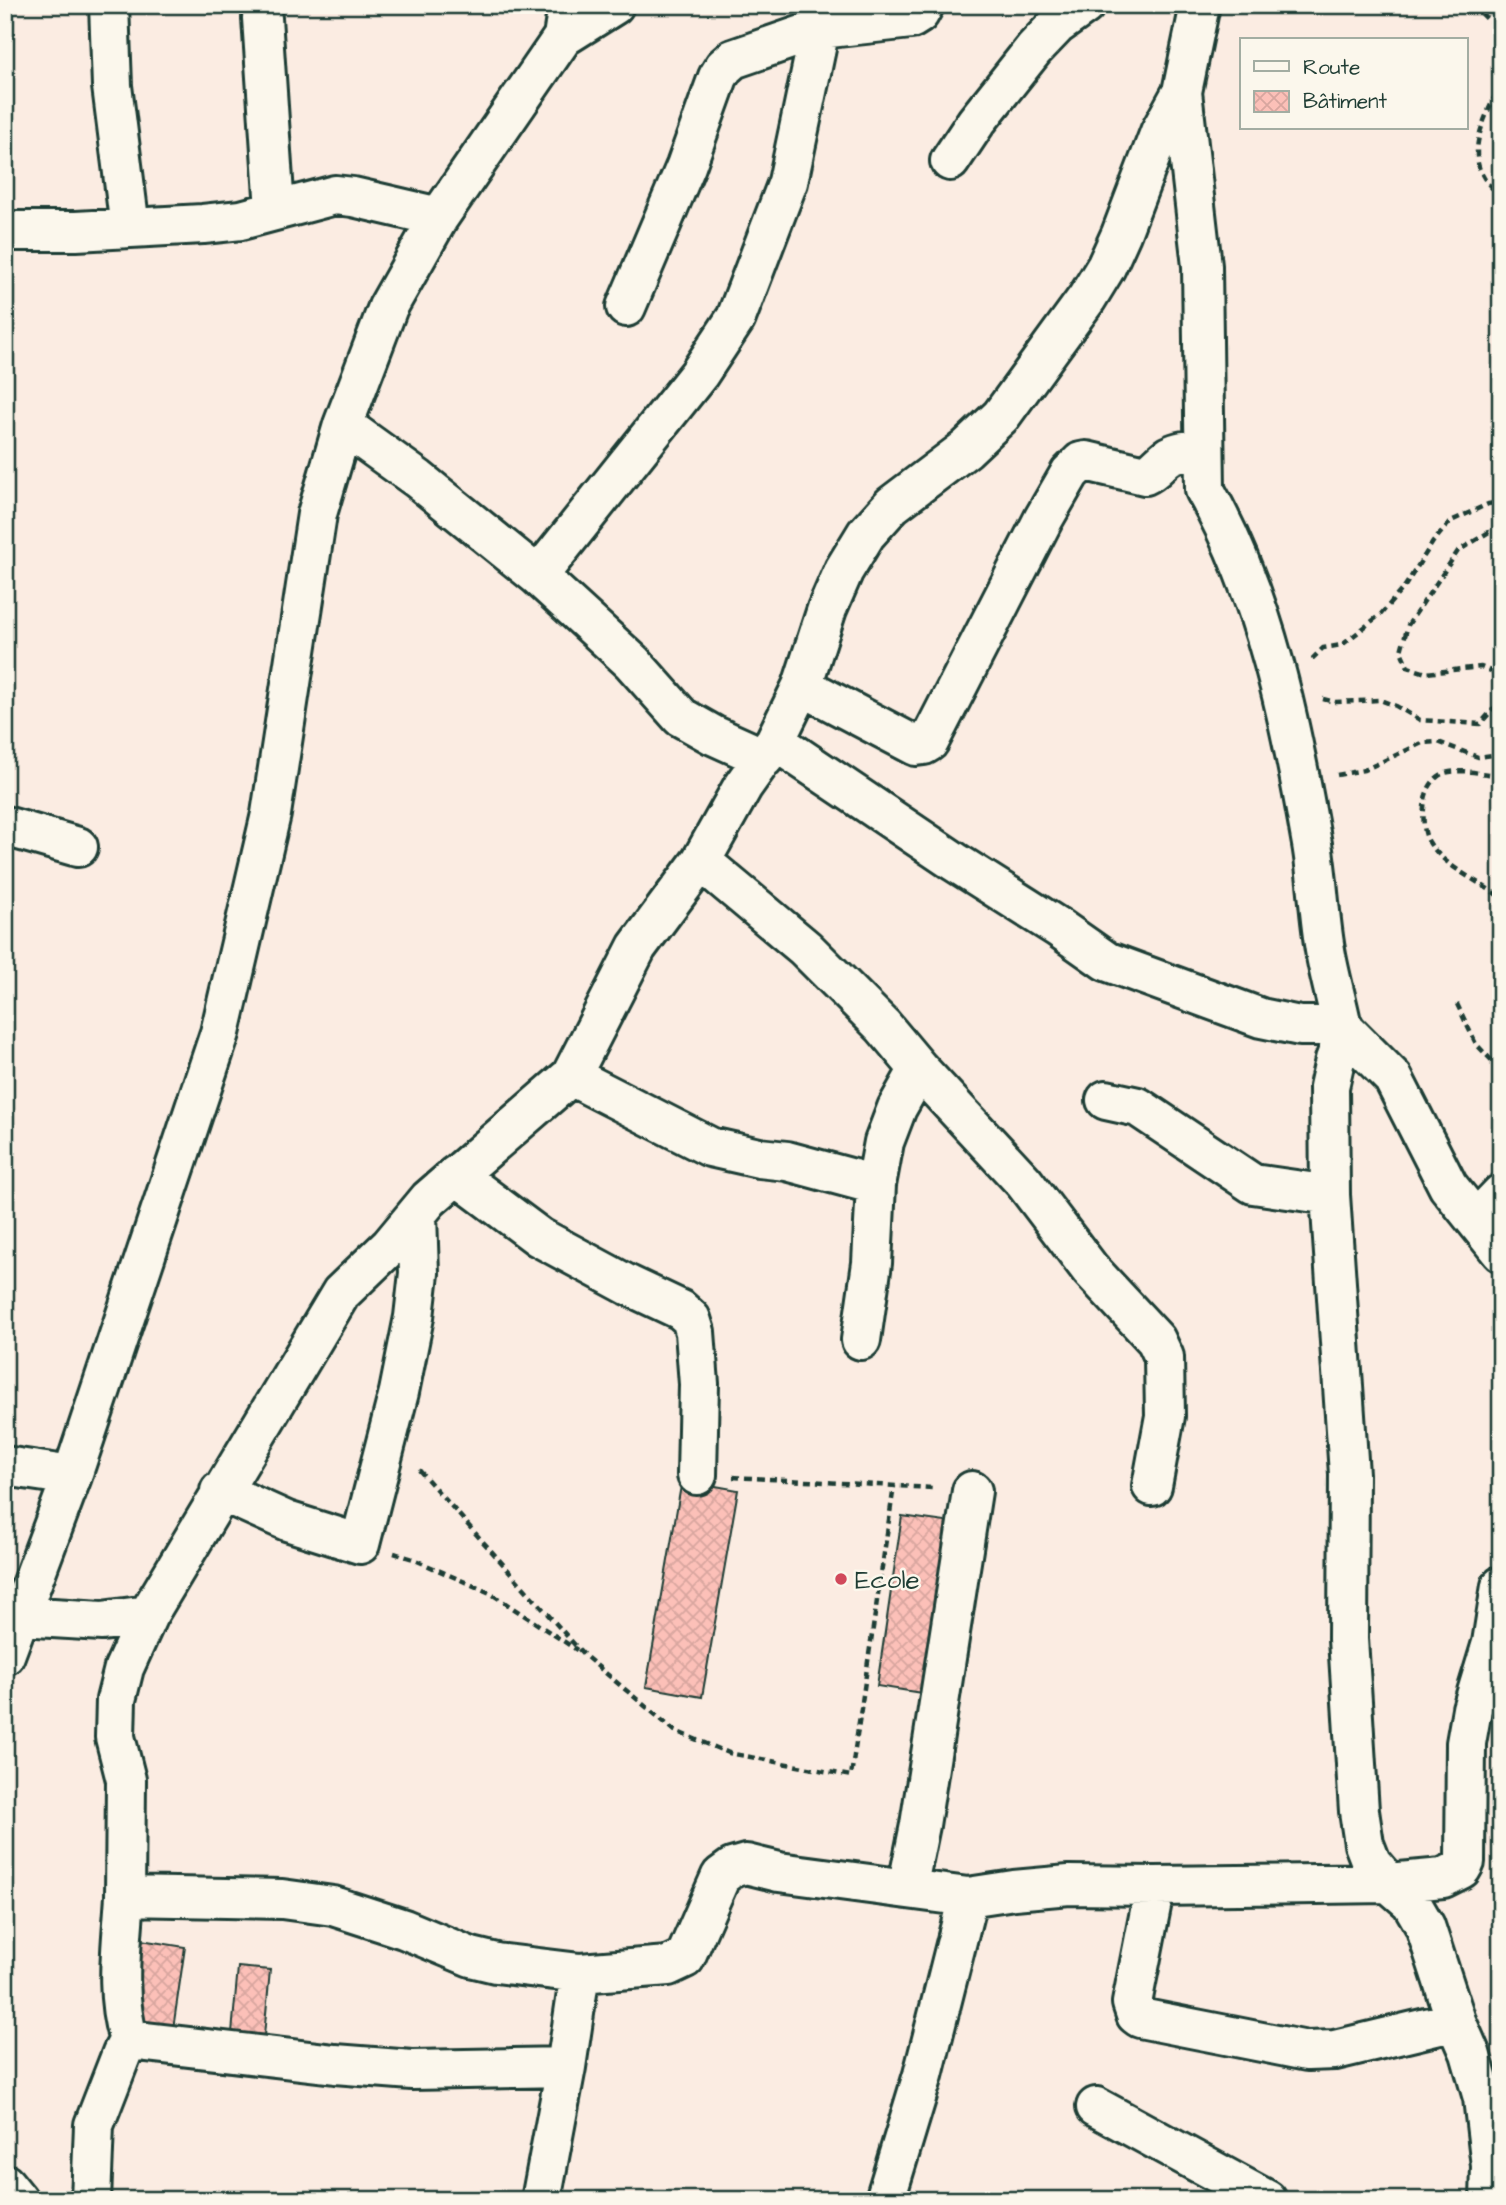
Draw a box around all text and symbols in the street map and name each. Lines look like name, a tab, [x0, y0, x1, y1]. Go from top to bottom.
legend	[1240, 38, 1468, 130]
text: Route	[1303, 53, 1360, 82]
text: Bâtiment	[1303, 87, 1387, 116]
place label: Ecole	[855, 1562, 920, 1598]
marker: Ecole	[833, 1571, 849, 1587]

